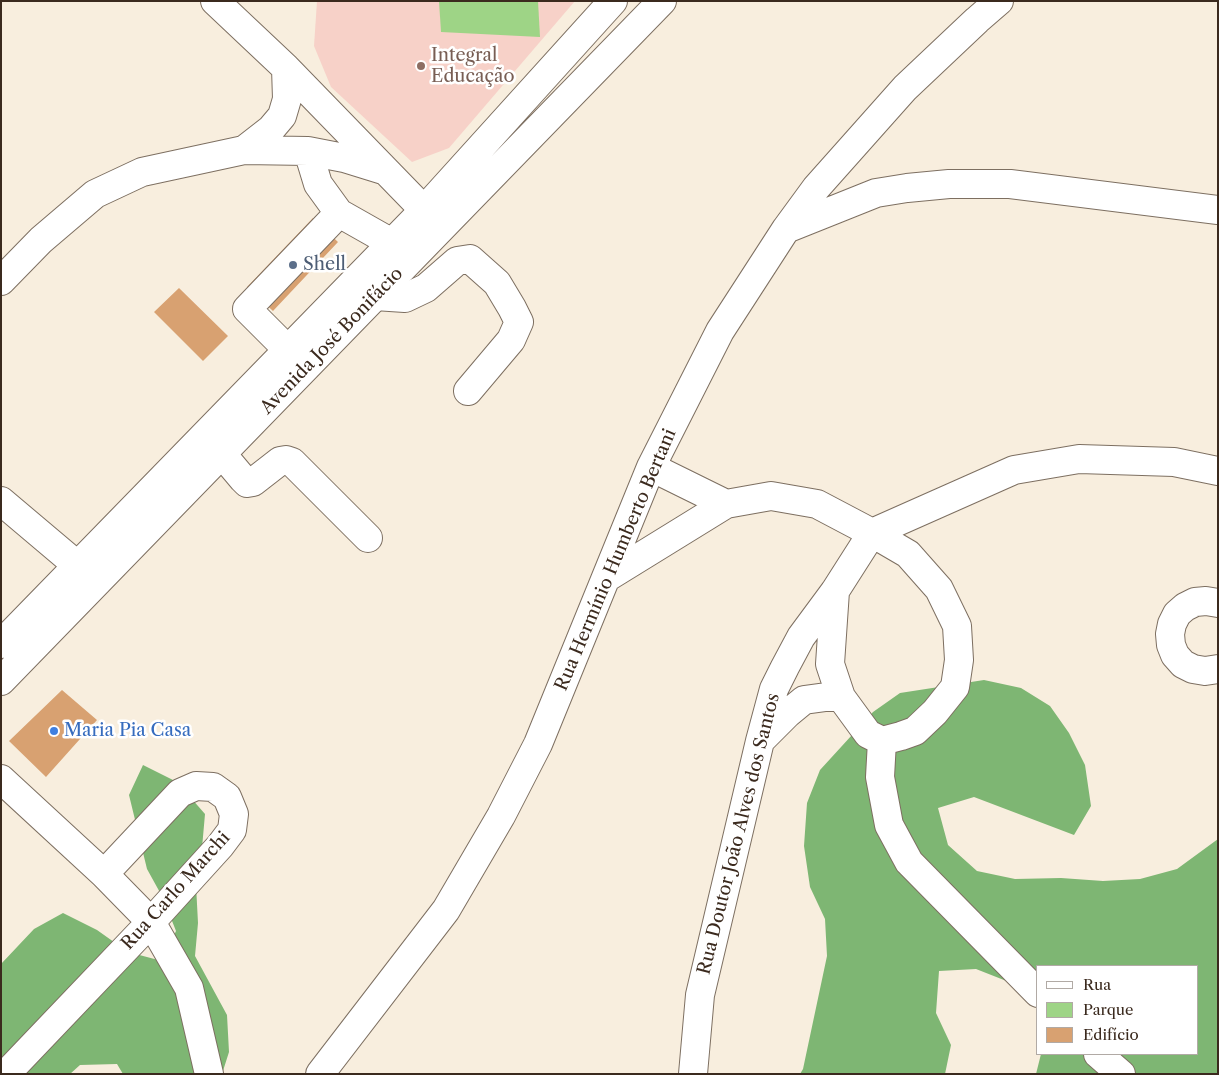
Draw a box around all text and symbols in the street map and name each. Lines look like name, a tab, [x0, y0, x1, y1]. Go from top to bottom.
place label: Integral Educação	[431, 45, 515, 88]
marker: Integral Educação	[415, 60, 427, 72]
place label: Shell	[303, 254, 346, 276]
marker: Shell	[287, 259, 299, 271]
street label: Avenida José Bonifácio	[256, 263, 408, 419]
street label: Rua Hermínio Humberto Bertani	[551, 426, 681, 694]
street label: Rua Doutor João Alves dos Santos	[694, 691, 784, 977]
place label: Maria Pia Casa	[64, 720, 191, 742]
marker: Maria Pia Casa	[48, 725, 60, 737]
street label: Rua Carlo Marchi	[117, 827, 235, 955]
legend	[1036, 965, 1199, 1055]
text: Rua	[1083, 975, 1111, 994]
text: Parque	[1083, 1000, 1133, 1019]
text: Edifício	[1083, 1025, 1139, 1044]

